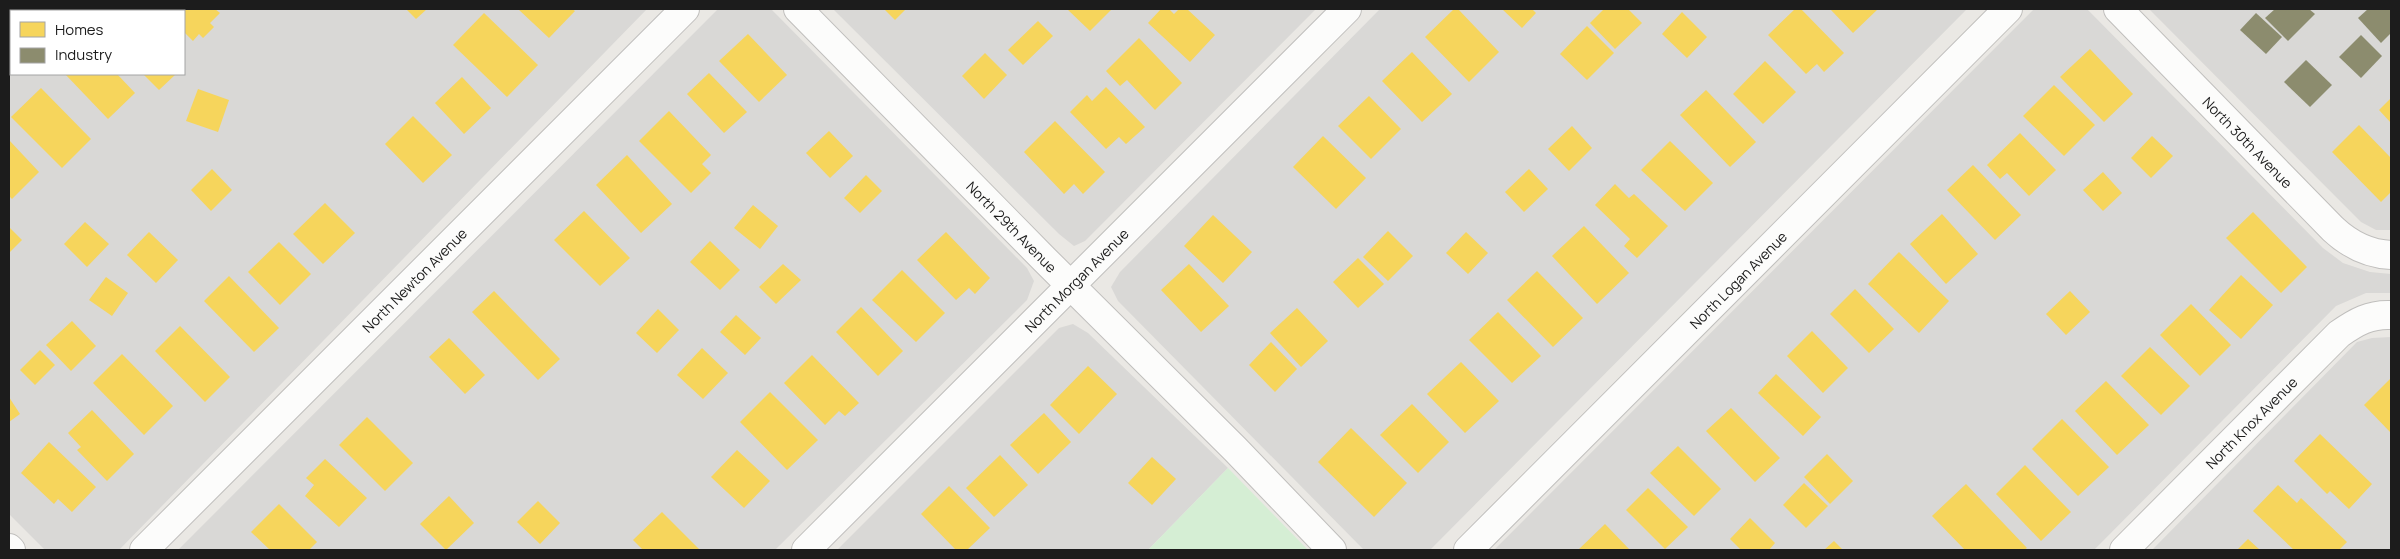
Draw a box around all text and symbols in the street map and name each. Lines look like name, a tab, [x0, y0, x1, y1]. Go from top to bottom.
legend	[10, 10, 185, 75]
text: Homes	[55, 19, 104, 40]
text: Industry	[55, 44, 112, 65]
street label: North 30th Avenue	[2199, 92, 2297, 192]
street label: North 29th Avenue	[963, 177, 1061, 276]
street label: North Newton Avenue	[358, 223, 471, 336]
street label: North Morgan Avenue	[1020, 224, 1132, 336]
street label: North Logan Avenue	[1685, 227, 1791, 332]
street label: North Knox Avenue	[2201, 372, 2301, 473]

